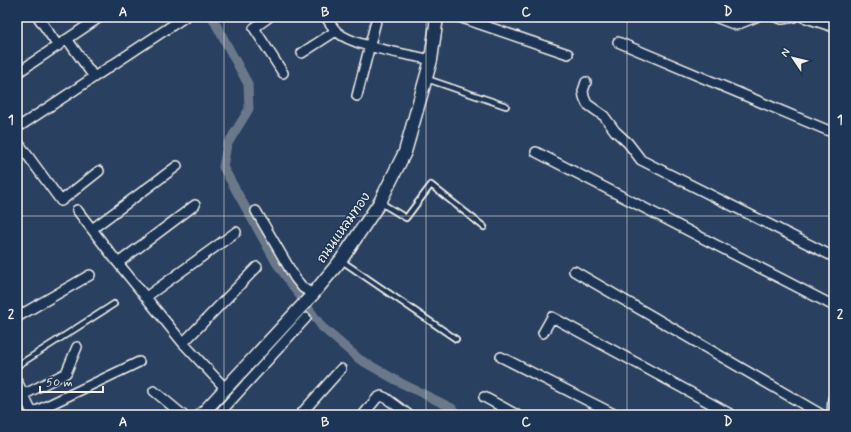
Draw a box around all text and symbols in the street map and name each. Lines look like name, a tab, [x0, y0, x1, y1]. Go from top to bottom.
text: A	[119, 4, 127, 21]
text: B	[321, 4, 330, 21]
text: C	[521, 4, 531, 21]
text: D	[724, 4, 733, 21]
north arrow	[773, 38, 813, 78]
text: N	[778, 46, 793, 60]
text: 1	[8, 112, 14, 129]
text: 1	[837, 112, 843, 129]
street label: ถนนแหลมทอง	[313, 189, 375, 267]
text: 2	[8, 306, 15, 323]
text: 2	[837, 306, 844, 323]
scale bar	[40, 368, 103, 394]
text: 50 m	[46, 375, 73, 391]
text: A	[119, 414, 127, 431]
text: B	[321, 414, 330, 431]
text: C	[521, 414, 531, 431]
text: D	[724, 414, 733, 431]

